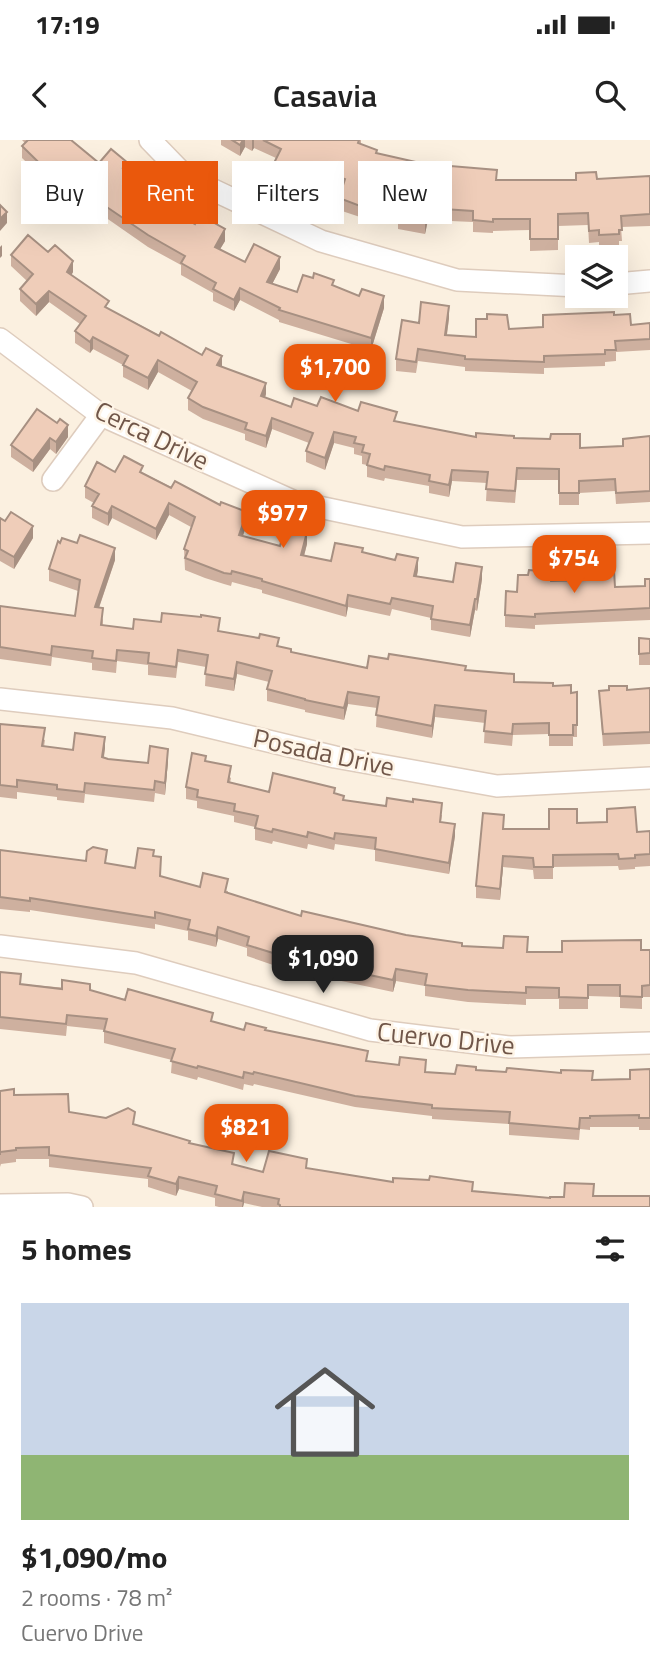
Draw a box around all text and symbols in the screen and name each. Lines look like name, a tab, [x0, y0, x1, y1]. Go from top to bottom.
text: 17:19	[35, 5, 100, 44]
text: Casavia	[273, 71, 377, 119]
icon: back	[21, 76, 59, 114]
icon: search	[591, 76, 629, 114]
chip: Buy	[21, 161, 108, 224]
chip: Rent	[122, 161, 218, 224]
chip: Filters	[232, 161, 344, 224]
chip: New	[358, 161, 452, 224]
map controls	[565, 245, 628, 308]
button: layers	[565, 245, 628, 308]
pin: $1,700	[278, 344, 392, 404]
text: $1,700	[300, 349, 370, 384]
street label: Cerca Drive	[88, 391, 216, 479]
pin: $977	[242, 490, 324, 550]
text: $977	[257, 495, 309, 530]
pin: $754	[533, 536, 615, 595]
text: $754	[548, 540, 600, 575]
street label: Posada Drive	[250, 718, 398, 786]
pin: $1,090	[266, 936, 380, 995]
text: $1,090	[288, 940, 358, 975]
street label: Cuervo Drive	[375, 1011, 517, 1065]
pin: $821	[205, 1104, 287, 1164]
text: $821	[220, 1109, 272, 1144]
text: 5 homes	[21, 1226, 132, 1272]
icon: filters	[591, 1230, 629, 1268]
icon: home	[262, 1349, 388, 1475]
text: $1,090/mo	[21, 1534, 167, 1580]
text: 2 rooms · 78 m²	[21, 1580, 172, 1615]
text: Cuervo Drive	[21, 1615, 143, 1650]

